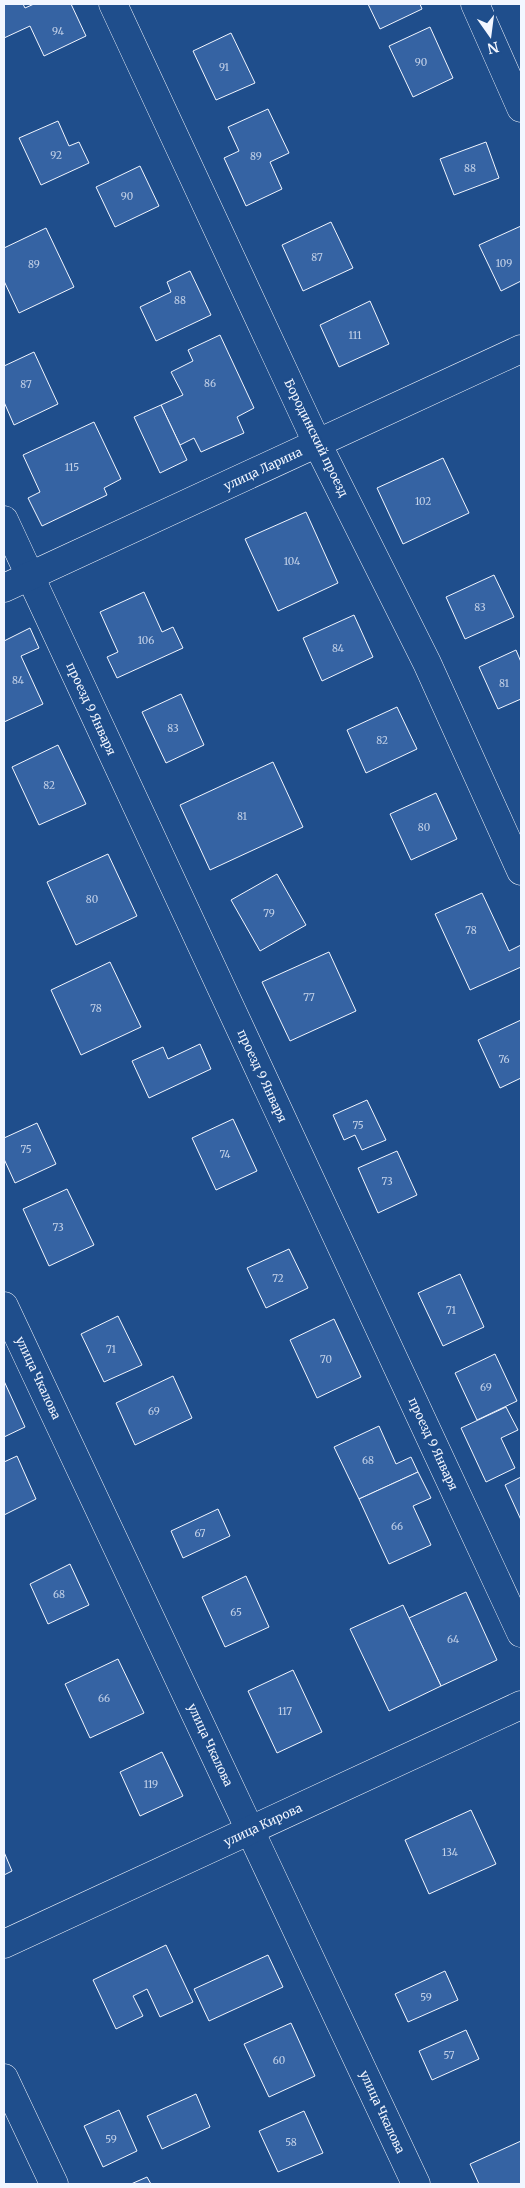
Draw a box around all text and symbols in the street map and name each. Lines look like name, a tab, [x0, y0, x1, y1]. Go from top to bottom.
north arrow	[465, 10, 515, 60]
house number: 94	[52, 25, 64, 38]
text: N	[486, 38, 501, 58]
house number: 90	[415, 56, 427, 69]
house number: 91	[219, 61, 230, 74]
house number: 92	[50, 149, 62, 162]
house number: 89	[250, 150, 262, 163]
house number: 88	[464, 162, 476, 175]
house number: 90	[121, 190, 133, 203]
house number: 87	[311, 251, 323, 264]
house number: 109	[496, 257, 512, 270]
house number: 89	[28, 258, 40, 271]
house number: 88	[174, 294, 186, 307]
house number: 111	[349, 329, 362, 342]
street label: Бородинский проезд	[281, 376, 352, 499]
house number: 86	[204, 377, 216, 390]
house number: 87	[20, 378, 32, 391]
street label: улица Ларина	[221, 444, 305, 493]
house number: 115	[65, 461, 79, 474]
house number: 102	[415, 495, 431, 508]
house number: 104	[284, 555, 300, 568]
house number: 83	[474, 601, 486, 614]
house number: 106	[138, 634, 154, 647]
house number: 84	[332, 642, 344, 655]
street label: проезд 9 Января	[63, 660, 120, 758]
house number: 84	[12, 674, 24, 687]
house number: 81	[499, 677, 510, 690]
house number: 83	[167, 722, 179, 735]
house number: 82	[376, 734, 388, 747]
house number: 82	[43, 779, 55, 792]
house number: 81	[237, 810, 248, 823]
house number: 80	[418, 821, 430, 834]
house number: 80	[86, 893, 98, 906]
house number: 79	[263, 907, 275, 920]
house number: 78	[465, 924, 477, 937]
house number: 77	[303, 991, 315, 1004]
house number: 78	[90, 1002, 102, 1015]
street label: проезд 9 Января	[234, 1027, 291, 1125]
house number: 76	[498, 1053, 510, 1066]
house number: 75	[352, 1119, 364, 1132]
house number: 75	[20, 1143, 32, 1156]
house number: 74	[220, 1148, 231, 1161]
house number: 73	[381, 1175, 393, 1188]
house number: 73	[52, 1221, 64, 1234]
house number: 72	[272, 1272, 284, 1285]
house number: 71	[446, 1304, 456, 1317]
street label: улица Чкалова	[13, 1334, 64, 1422]
house number: 71	[106, 1343, 116, 1356]
house number: 70	[320, 1353, 332, 1366]
house number: 69	[480, 1381, 492, 1394]
street label: проезд 9 Января	[405, 1395, 462, 1493]
house number: 69	[148, 1405, 160, 1418]
house number: 68	[362, 1454, 374, 1467]
house number: 66	[391, 1520, 403, 1533]
house number: 67	[195, 1527, 206, 1540]
house number: 68	[53, 1588, 65, 1601]
house number: 65	[230, 1606, 242, 1619]
house number: 64	[447, 1633, 459, 1646]
house number: 66	[98, 1692, 110, 1705]
street label: улица Чкалова	[185, 1701, 236, 1789]
house number: 117	[278, 1705, 292, 1718]
house number: 119	[144, 1778, 158, 1791]
street label: улица Кирова	[221, 1800, 305, 1849]
house number: 134	[442, 1846, 458, 1859]
house number: 59	[420, 1991, 432, 2004]
house number: 57	[443, 2049, 455, 2062]
house number: 60	[273, 2054, 285, 2067]
street label: улица Чкалова	[357, 2068, 408, 2156]
house number: 59	[105, 2133, 117, 2146]
house number: 58	[285, 2136, 297, 2149]

